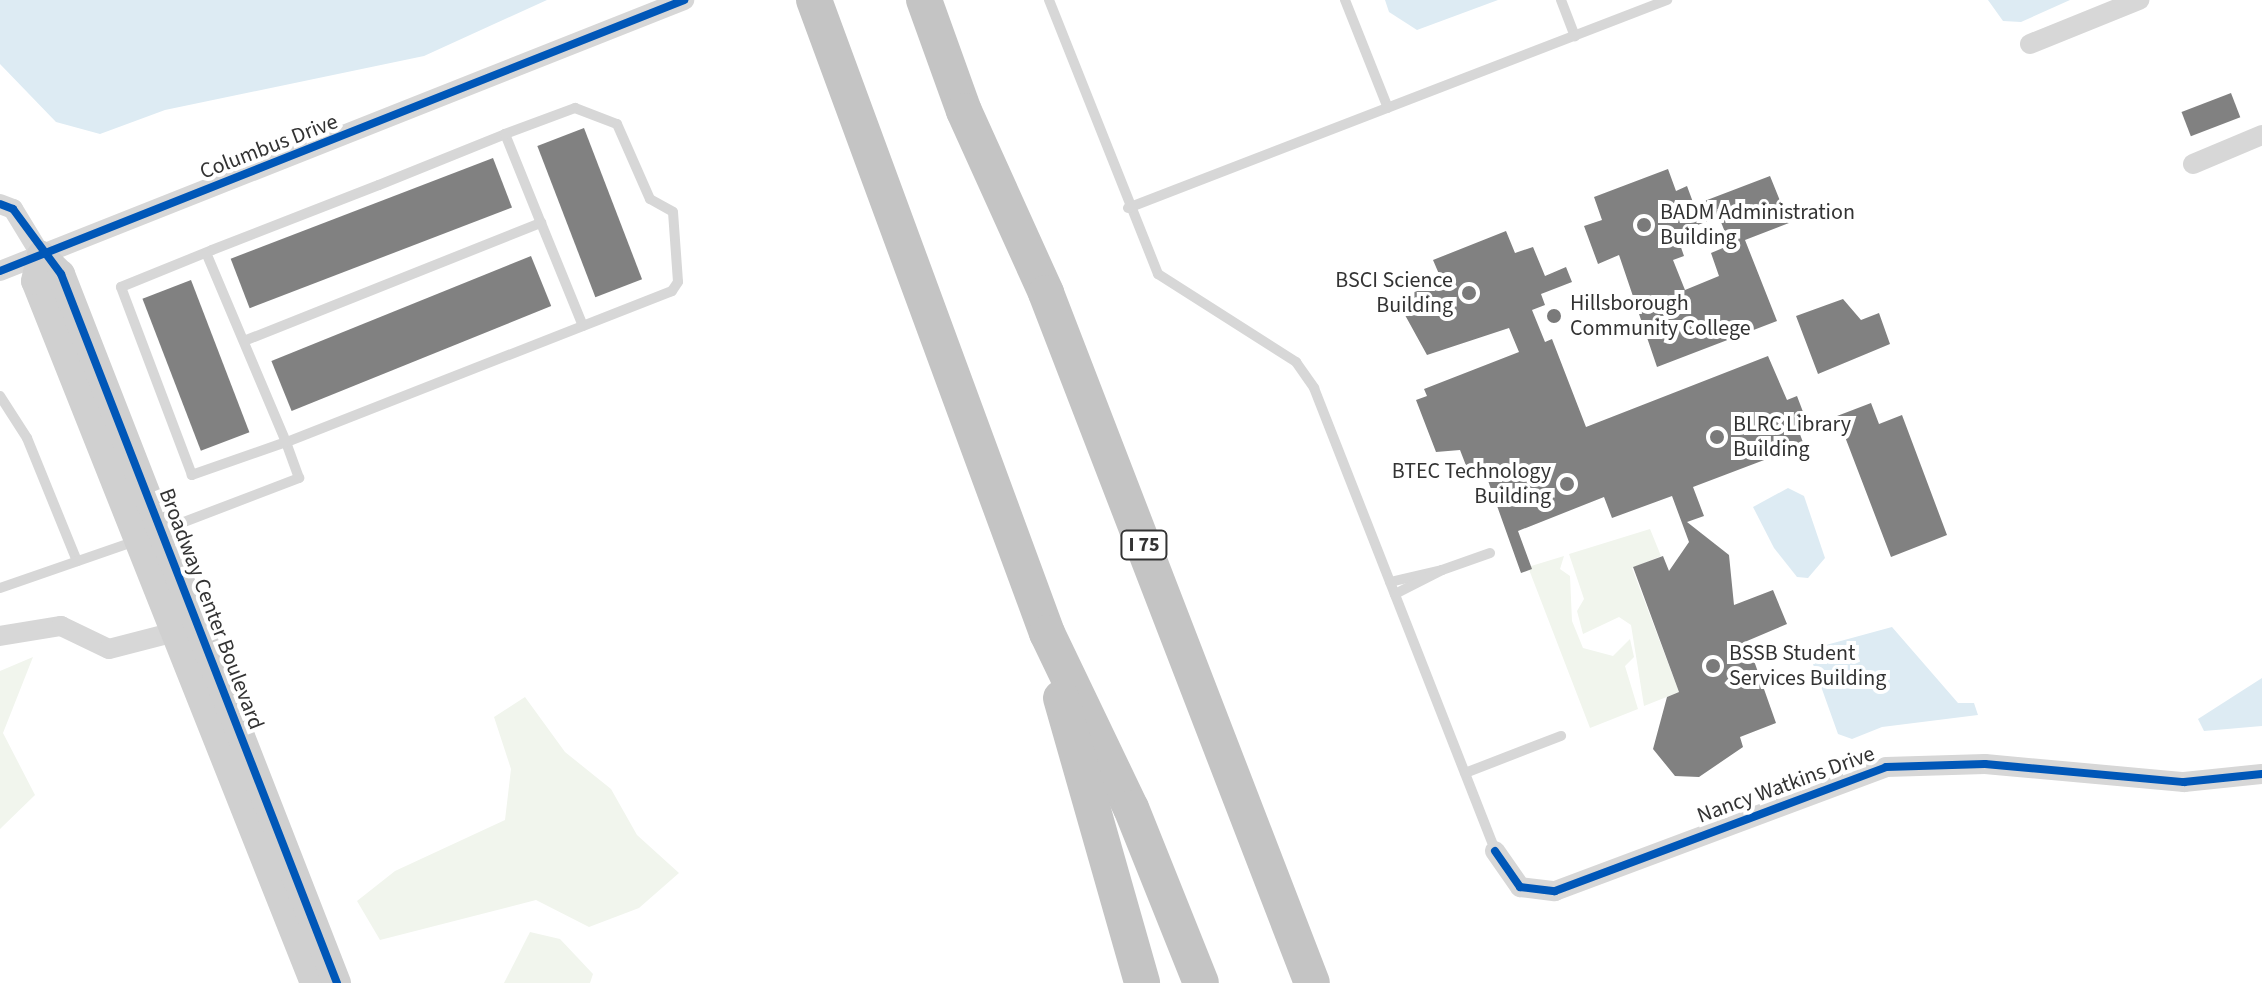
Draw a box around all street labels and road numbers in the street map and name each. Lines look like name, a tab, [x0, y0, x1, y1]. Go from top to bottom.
street label: Columbus Drive	[196, 109, 342, 185]
street label: Broadway Center Boulevard	[153, 485, 269, 733]
road number: I 75	[1120, 529, 1168, 561]
street label: Nancy Watkins Drive	[1694, 741, 1878, 829]

